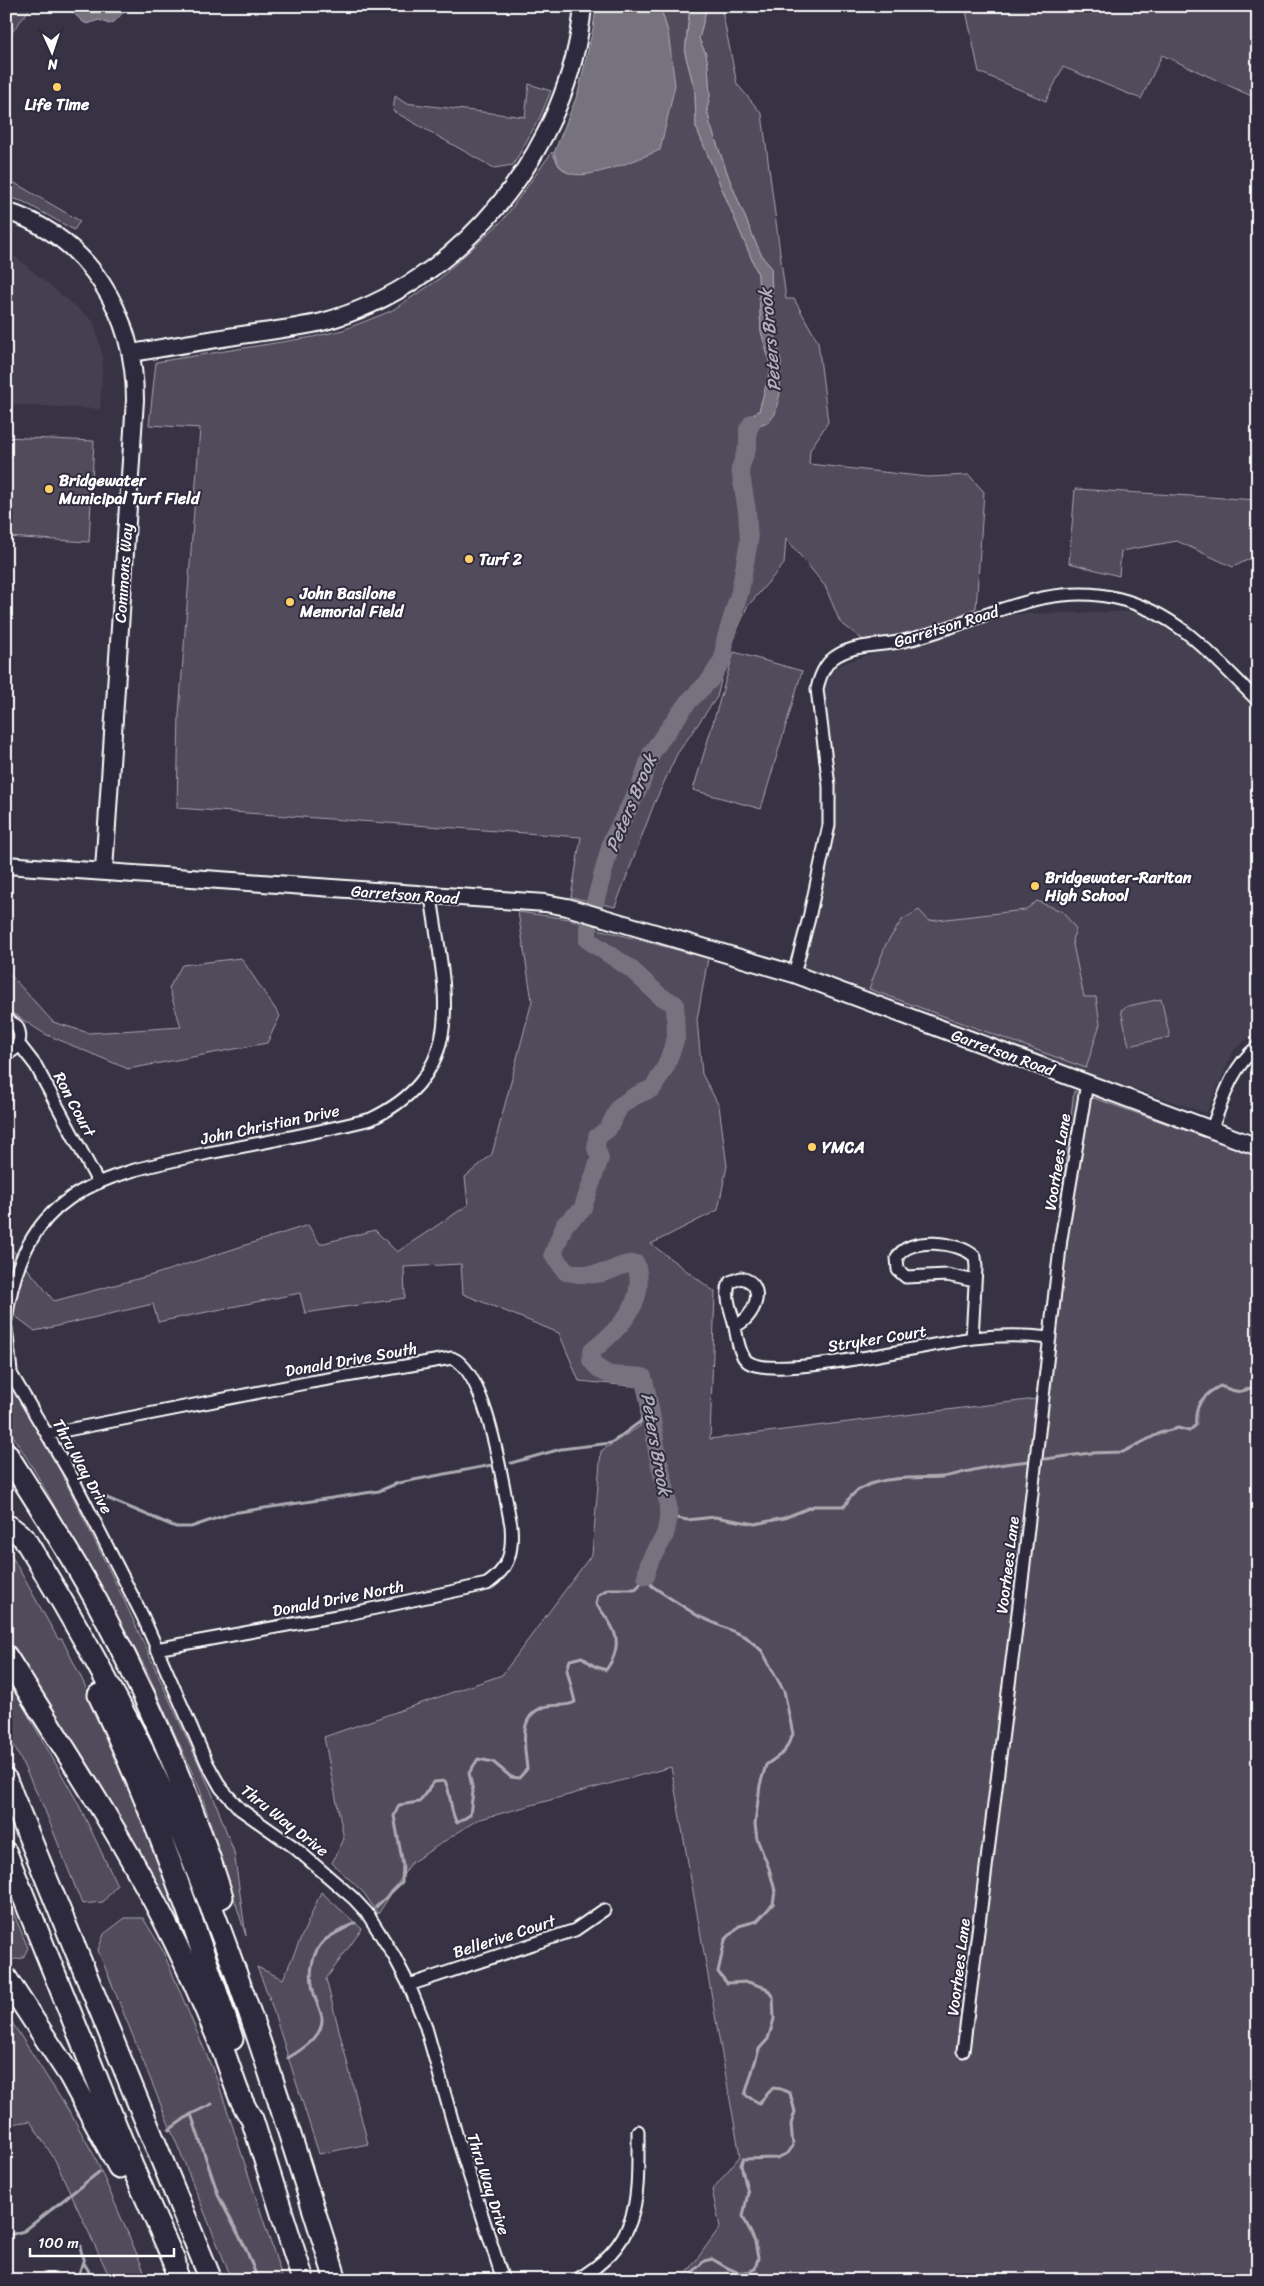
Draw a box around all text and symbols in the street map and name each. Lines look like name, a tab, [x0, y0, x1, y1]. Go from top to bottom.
north arrow	[28, 28, 78, 78]
text: N	[47, 52, 59, 77]
marker: Life Time	[51, 81, 63, 93]
place label: Life Time	[25, 90, 90, 119]
water label: Peters Brook	[749, 285, 790, 393]
place label: Bridgewater Municipal Turf Field	[58, 466, 201, 513]
marker: Bridgewater Municipal Turf Field	[43, 483, 55, 495]
street label: Commons Way	[106, 522, 141, 624]
place label: Turf 2	[479, 545, 523, 574]
marker: Turf 2	[463, 553, 475, 565]
place label: John Basilone Memorial Field	[299, 579, 405, 626]
marker: John Basilone Memorial Field	[284, 596, 296, 608]
street label: Garretson Road	[890, 596, 1004, 656]
water label: Peters Brook	[596, 747, 667, 857]
place label: Bridgewater-Raritan High School	[1044, 863, 1192, 910]
street label: Garretson Road	[350, 876, 461, 913]
marker: Bridgewater-Raritan High School	[1029, 880, 1041, 892]
street label: Garretson Road	[947, 1020, 1060, 1085]
street label: Ron Court	[45, 1066, 104, 1143]
street label: John Christian Drive	[197, 1096, 342, 1154]
street label: Voorhees Lane	[1036, 1111, 1080, 1213]
place label: YMCA	[822, 1133, 865, 1162]
marker: YMCA	[806, 1141, 818, 1153]
street label: Stryker Court	[826, 1316, 928, 1361]
street label: Donald Drive South	[283, 1334, 419, 1385]
water label: Peters Brook	[631, 1390, 681, 1500]
street label: Thru Way Drive	[44, 1413, 121, 1520]
street label: Voorhees Lane	[987, 1514, 1028, 1615]
street label: Donald Drive North	[270, 1572, 406, 1625]
street label: Thru Way Drive	[234, 1776, 335, 1864]
street label: Bellerive Court	[449, 1906, 560, 1967]
street label: Voorhees Lane	[938, 1916, 979, 2017]
street label: Thru Way Drive	[458, 2129, 519, 2239]
scale bar	[30, 2226, 174, 2258]
text: 100 m	[38, 2230, 79, 2256]

